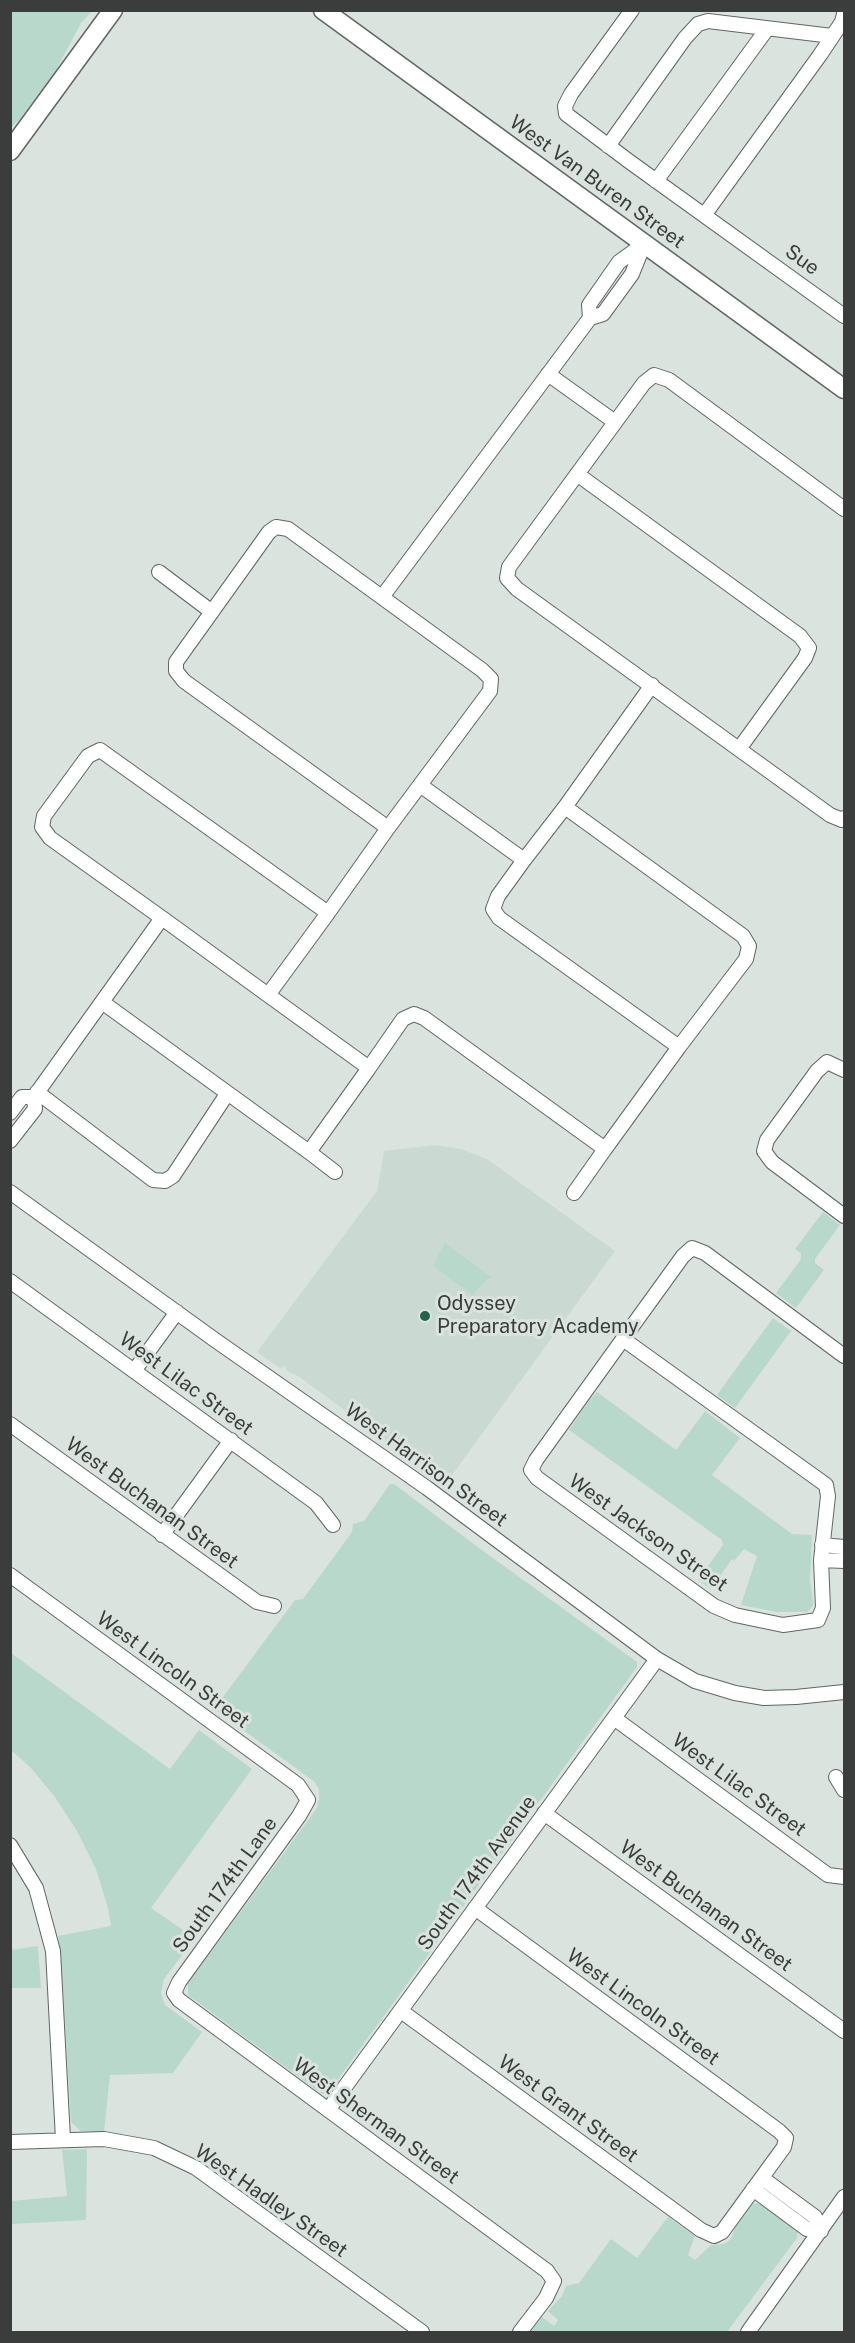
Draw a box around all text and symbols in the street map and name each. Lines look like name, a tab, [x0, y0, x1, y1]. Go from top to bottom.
street label: West Van Buren Street	[505, 110, 689, 254]
street label: Sue	[780, 240, 824, 280]
place label: Odyssey Preparatory Academy	[437, 1292, 639, 1339]
marker: Odyssey Preparatory Academy	[418, 1309, 432, 1323]
street label: West Lilac Street	[114, 1327, 258, 1441]
street label: West Harrison Street	[340, 1398, 512, 1532]
street label: West Buchanan Street	[61, 1432, 243, 1574]
street label: West Jackson Street	[564, 1469, 732, 1597]
street label: West Lincoln Street	[92, 1607, 254, 1733]
street label: West Lilac Street	[667, 1728, 811, 1842]
street label: South 174th Avenue	[413, 1791, 541, 1955]
street label: South 174th Lane	[168, 1812, 282, 1958]
street label: West Buchanan Street	[615, 1835, 797, 1977]
street label: West Lincoln Street	[562, 1944, 724, 2070]
street label: West Grant Street	[493, 2050, 643, 2168]
street label: West Sherman Street	[288, 2053, 464, 2189]
street label: West Hadley Street	[190, 2139, 352, 2263]

